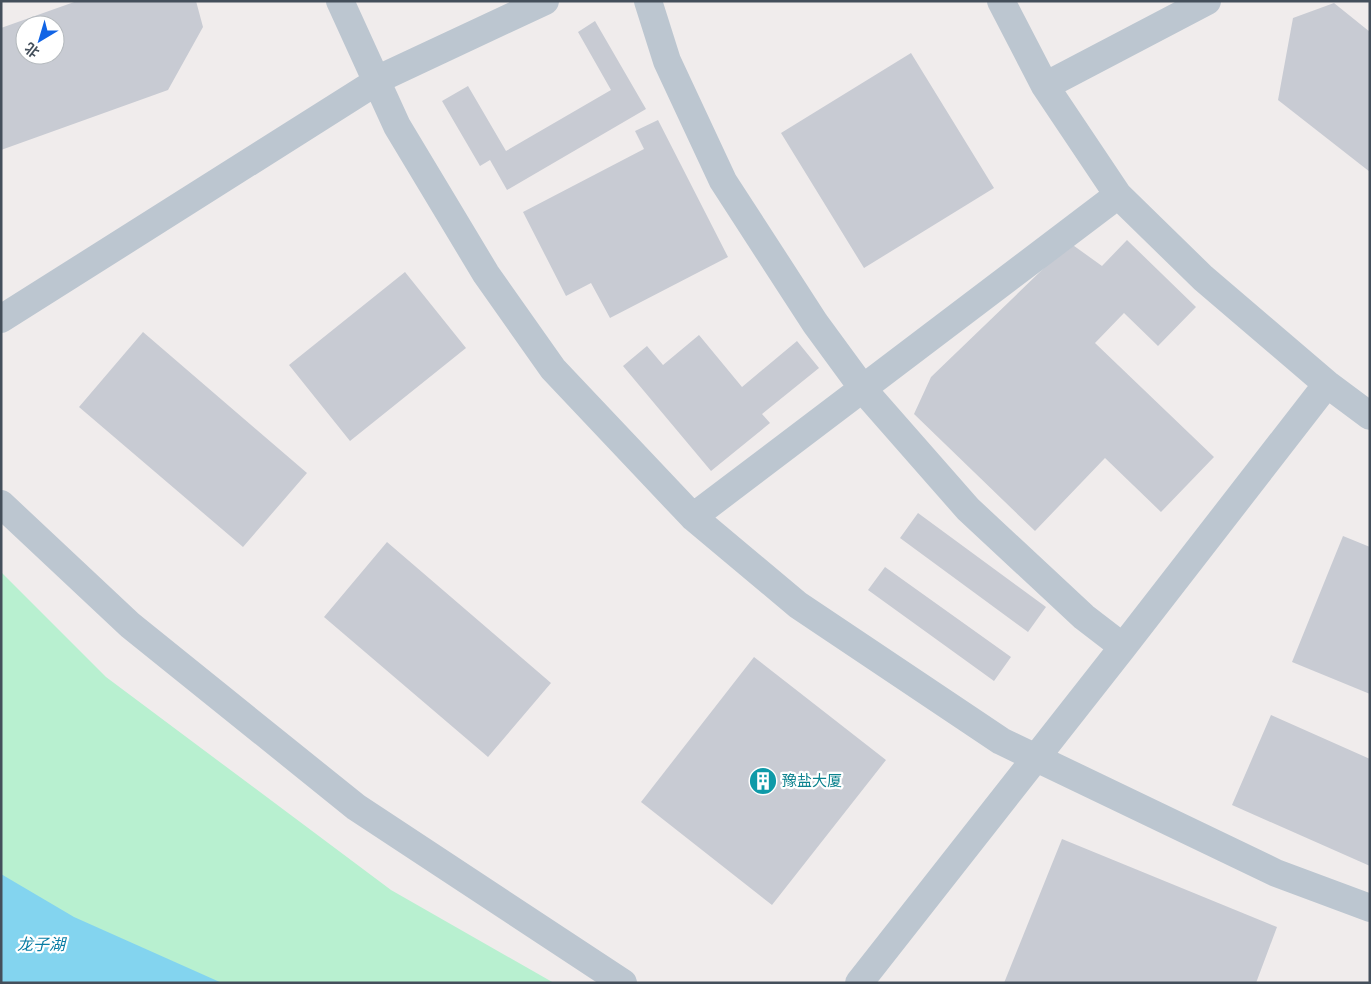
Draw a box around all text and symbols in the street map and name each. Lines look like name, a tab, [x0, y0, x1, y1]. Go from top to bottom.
north arrow	[15, 15, 65, 65]
text: 北	[22, 39, 43, 61]
building icon: 豫盐大厦	[748, 766, 778, 796]
place label: 豫盐大厦	[782, 772, 842, 790]
water label: 龙子湖	[17, 935, 68, 954]

